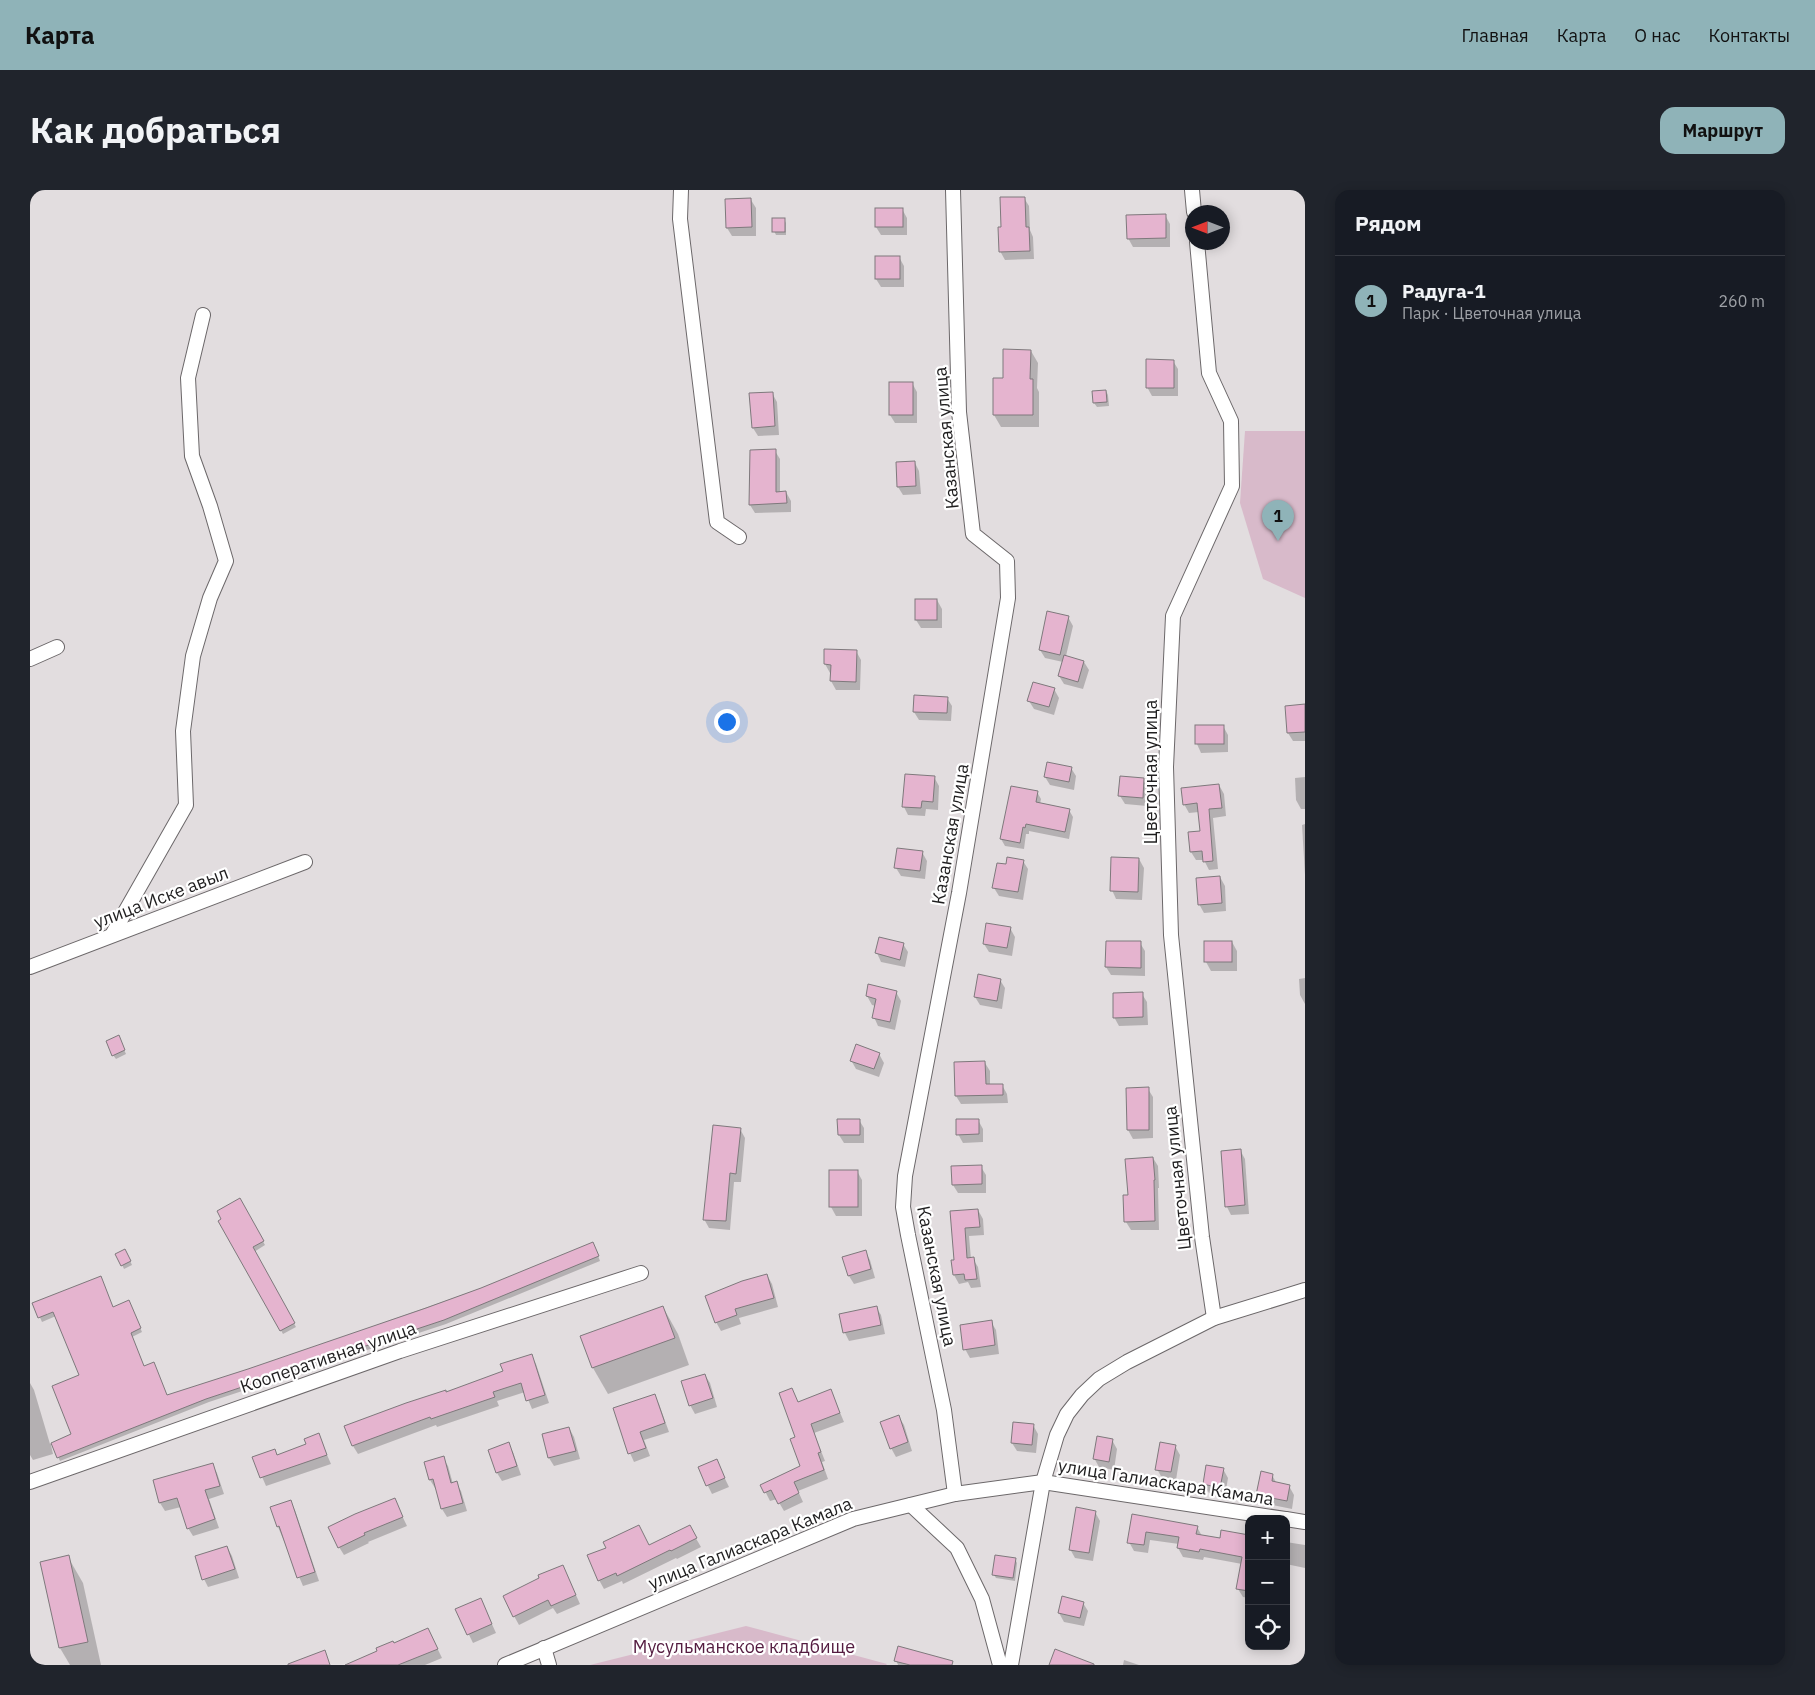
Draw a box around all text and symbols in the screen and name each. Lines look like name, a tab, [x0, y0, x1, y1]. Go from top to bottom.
text: Карта	[25, 19, 95, 51]
text: Главная	[1461, 24, 1529, 47]
text: Карта	[1557, 24, 1606, 47]
text: О нас	[1634, 24, 1681, 47]
text: Контакты	[1709, 24, 1790, 47]
text: Как добраться	[30, 107, 281, 153]
button: Маршрут	[1660, 107, 1785, 154]
north arrow	[1185, 205, 1230, 250]
text: Рядом	[1355, 209, 1422, 237]
text: Радуга-1	[1402, 279, 1486, 303]
text: 1	[1366, 291, 1376, 311]
text: 260 m	[1718, 291, 1765, 311]
text: Парк · Цветочная улица	[1402, 303, 1581, 323]
street label: Казанская улица	[928, 366, 964, 510]
pin: 1	[1262, 500, 1294, 541]
street label: Цветочная улица	[1139, 699, 1162, 844]
your location	[714, 709, 740, 735]
street label: Казанская улица	[926, 761, 974, 906]
street label: улица Иске авыл	[90, 861, 232, 933]
street label: Цветочная улица	[1158, 1104, 1196, 1251]
street label: Казанская улица	[912, 1204, 962, 1349]
street label: Кооперативная улица	[237, 1316, 419, 1398]
street label: улица Галиаскара Камала	[1057, 1454, 1276, 1510]
street label: улица Галиаскара Камала	[645, 1491, 856, 1594]
map controls	[1245, 1515, 1290, 1650]
button: +	[1245, 1515, 1290, 1560]
button: −	[1245, 1560, 1290, 1605]
button: locate	[1245, 1605, 1290, 1650]
park label: Мусульманское кладбище	[633, 1635, 855, 1658]

